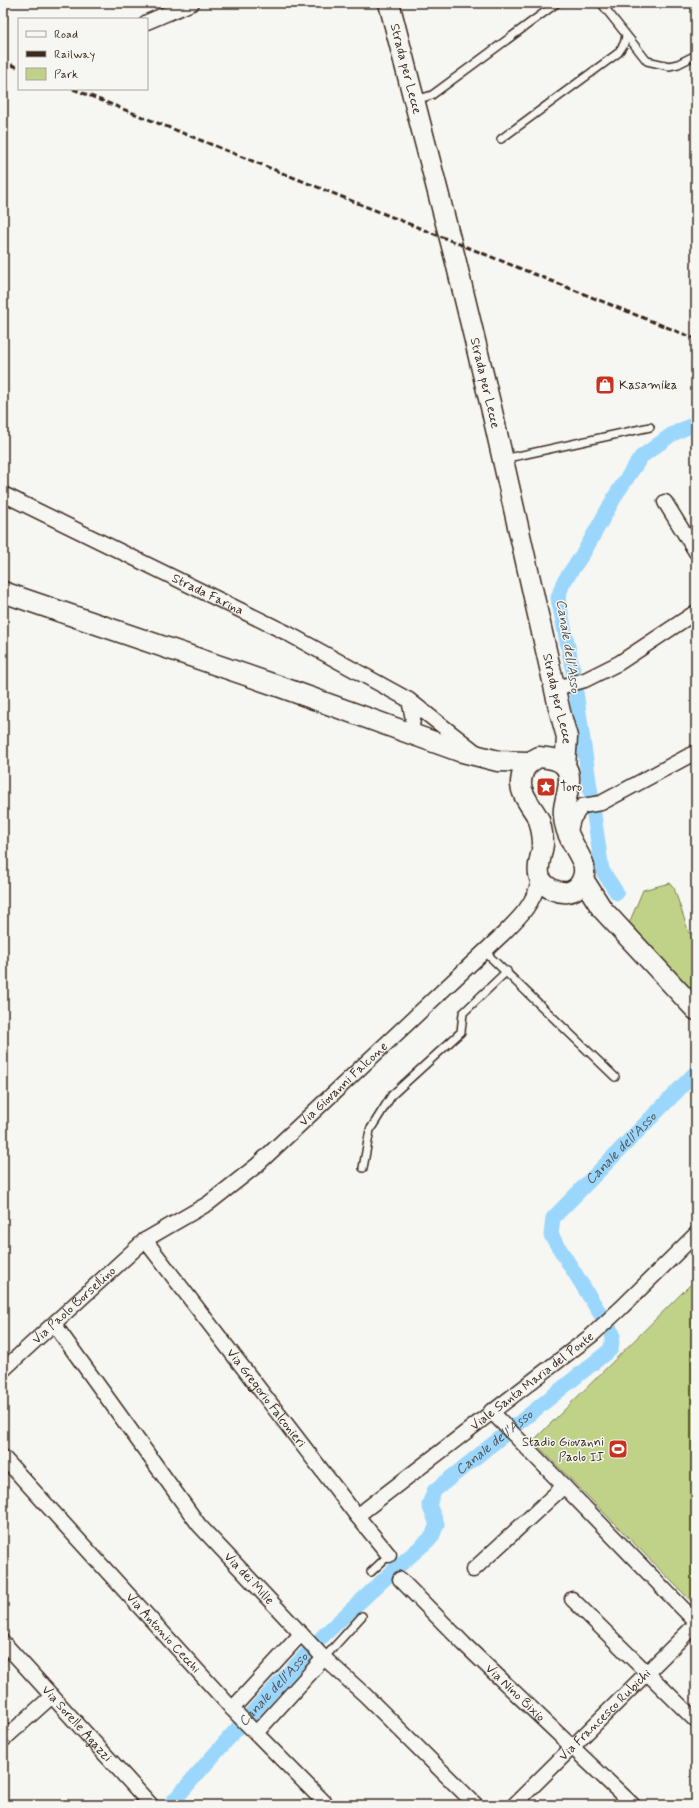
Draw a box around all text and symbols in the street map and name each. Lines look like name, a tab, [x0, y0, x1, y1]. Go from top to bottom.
legend	[18, 18, 148, 90]
street label: Strada per Lecce	[386, 22, 426, 116]
text: Road	[54, 27, 78, 43]
text: Railway	[54, 47, 96, 63]
text: Park	[54, 67, 78, 83]
street label: Strada per Lecce	[466, 336, 504, 430]
shop icon: Kasamika	[594, 374, 616, 396]
place label: Kasamika	[619, 377, 678, 394]
street label: Strada Farina	[169, 569, 246, 619]
water label: Canale dell'Asso	[552, 598, 584, 695]
street label: Strada per Lecce	[539, 652, 575, 745]
place icon: Toro	[535, 776, 557, 798]
place label: Toro	[560, 779, 582, 796]
street label: Via Giovanni Falcone	[295, 1038, 391, 1130]
water label: Canale dell'Asso	[582, 1107, 662, 1189]
street label: Via Paolo Borsellino	[28, 1262, 120, 1348]
street label: Viale Santa Maria del Ponte	[467, 1328, 598, 1434]
street label: Via Gregorio Falconieri	[223, 1345, 310, 1451]
water label: Canale dell'Asso	[452, 1405, 538, 1479]
place label: Stadio Giovanni Paolo II	[522, 1434, 604, 1466]
sports icon: Stadio Giovanni Paolo II	[607, 1438, 629, 1460]
street label: Via dei Mille	[220, 1548, 278, 1608]
street label: Via Antonio Cecchi	[122, 1589, 204, 1677]
water label: Canale dell'Asso	[235, 1648, 313, 1730]
street label: Via Nino Bixio	[482, 1660, 549, 1726]
street label: Via Francesco Rubichi	[555, 1665, 655, 1764]
street label: Via Sorelle Agazzi	[38, 1682, 116, 1765]

